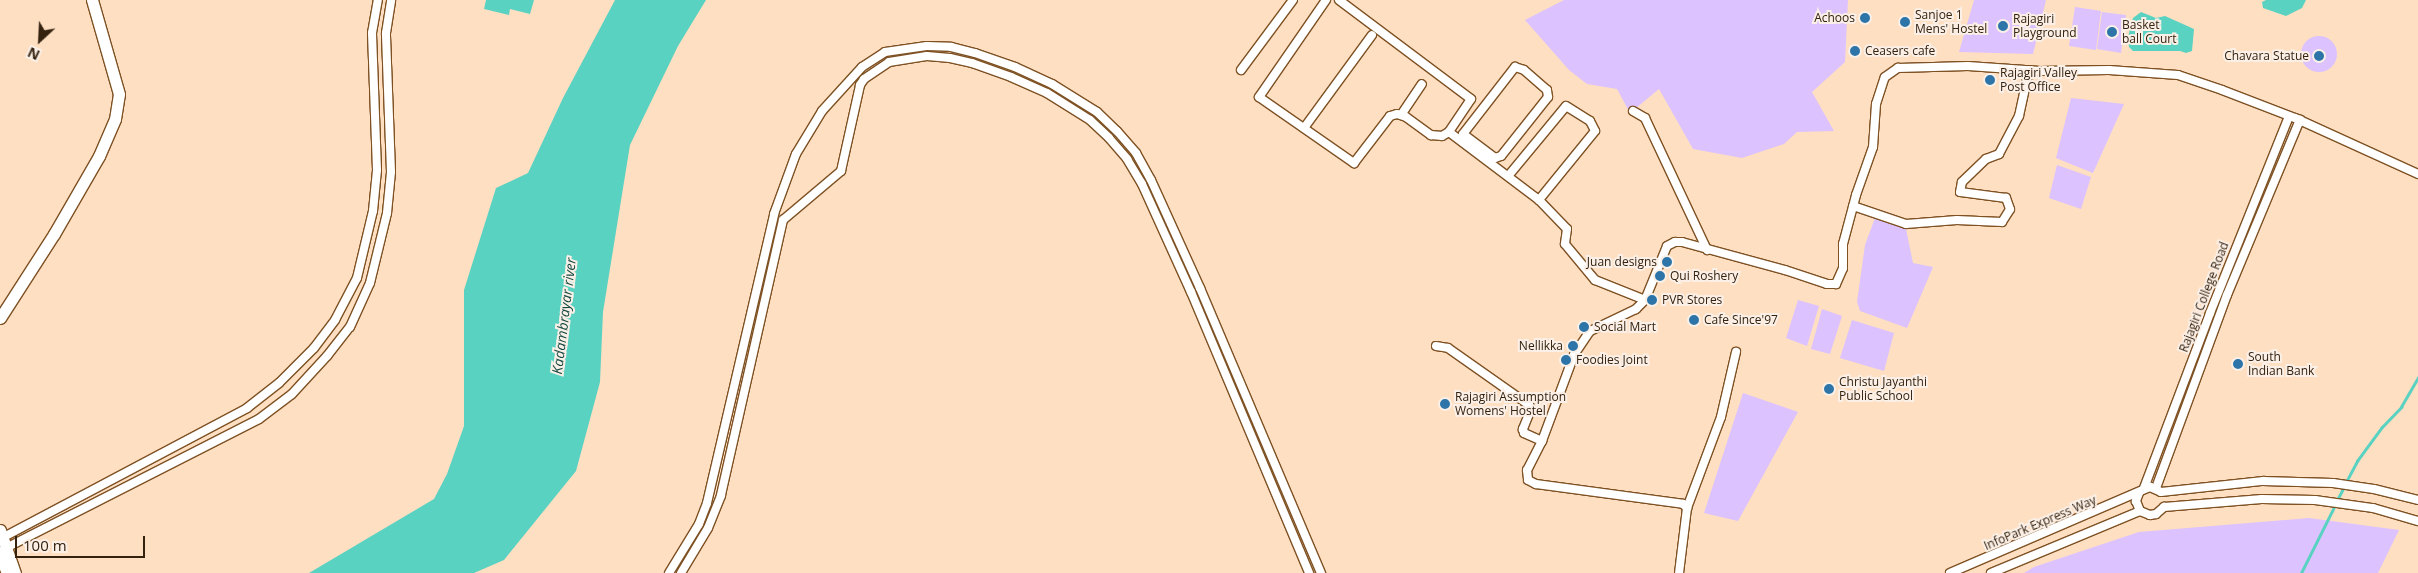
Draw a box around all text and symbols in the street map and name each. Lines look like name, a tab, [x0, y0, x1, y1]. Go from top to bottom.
place label: Sanjoe 1 Mens' Hostel	[1915, 8, 1987, 36]
place label: Achoos	[1814, 11, 1855, 25]
marker: Achoos	[1859, 12, 1871, 24]
place label: Rajagiri Playground	[2013, 12, 2077, 40]
north arrow	[15, 15, 65, 65]
marker: Sanjoe 1 Mens' Hostel	[1899, 16, 1911, 28]
place label: Basket ball Court	[2122, 18, 2177, 46]
marker: Rajagiri Playground	[1997, 20, 2009, 32]
marker: Basket ball Court	[2106, 26, 2118, 38]
text: N	[24, 43, 43, 65]
place label: Ceasers cafe	[1865, 44, 1935, 58]
marker: Ceasers cafe	[1849, 45, 1861, 57]
place label: Chavara Statue	[2224, 49, 2309, 63]
marker: Chavara Statue	[2313, 50, 2325, 62]
place label: Rajagiri Valley Post Office	[2000, 66, 2077, 94]
marker: Rajagiri Valley Post Office	[1984, 74, 1996, 86]
street label: Rajagiri College Road	[2176, 240, 2232, 354]
place label: Juan designs	[1587, 255, 1657, 269]
marker: Juan designs	[1661, 256, 1673, 268]
water label: Kadambrayar river	[549, 257, 579, 375]
place label: Qui Roshery	[1670, 269, 1738, 283]
marker: Qui Roshery	[1654, 270, 1666, 282]
place label: PVR Stores	[1662, 293, 1722, 307]
marker: PVR Stores	[1646, 294, 1658, 306]
place label: Cafe Since'97	[1704, 313, 1778, 327]
marker: Cafe Since'97	[1688, 314, 1700, 326]
place label: Social Mart	[1594, 320, 1656, 334]
marker: Social Mart	[1578, 321, 1590, 333]
place label: Nellikka	[1519, 339, 1563, 353]
marker: Nellikka	[1567, 340, 1579, 352]
place label: South Indian Bank	[2248, 350, 2314, 378]
place label: Foodies Joint	[1576, 353, 1648, 367]
marker: Foodies Joint	[1560, 354, 1572, 366]
marker: South Indian Bank	[2232, 358, 2244, 370]
place label: Christu Jayanthi Public School	[1839, 375, 1927, 403]
marker: Christu Jayanthi Public School	[1823, 383, 1835, 395]
place label: Rajagiri Assumption Womens' Hostel	[1455, 390, 1566, 418]
marker: Rajagiri Assumption Womens' Hostel	[1439, 398, 1451, 410]
street label: InfoPark Express Way	[1982, 493, 2098, 553]
scale bar	[18, 526, 148, 558]
text: 100 m	[23, 535, 67, 555]

